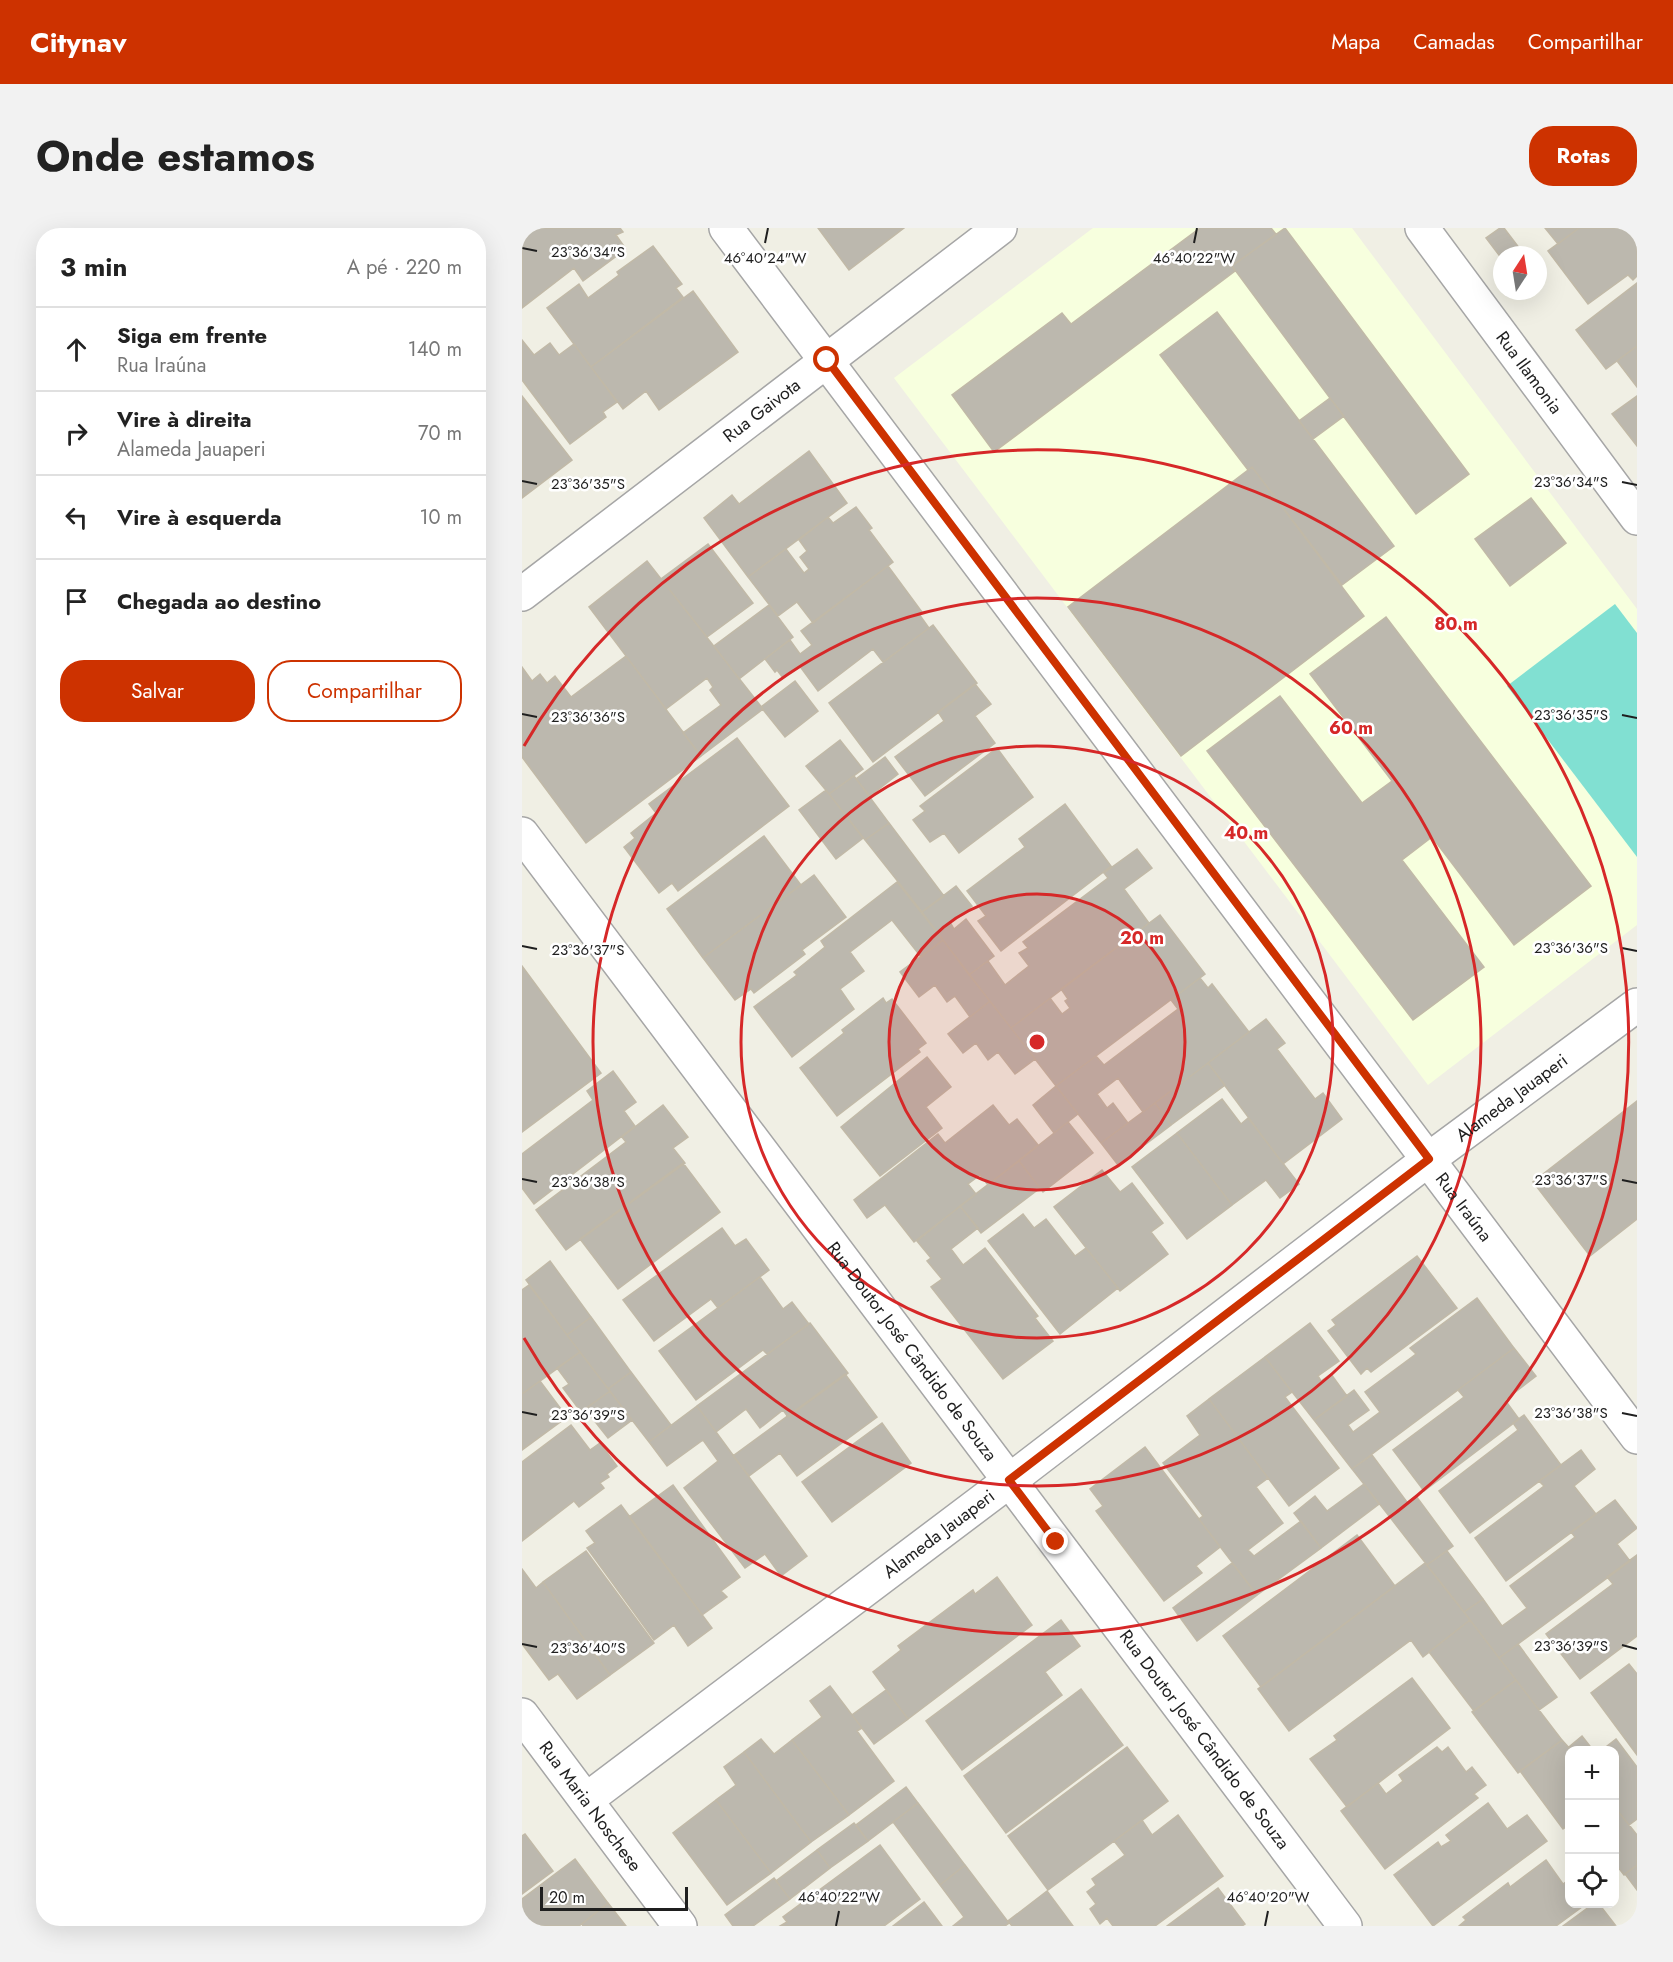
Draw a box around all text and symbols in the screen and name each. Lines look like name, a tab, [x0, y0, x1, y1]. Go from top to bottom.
text: Citynav	[30, 22, 127, 63]
text: Mapa	[1331, 27, 1380, 57]
text: Camadas	[1413, 27, 1495, 57]
text: Compartilhar	[1528, 27, 1643, 57]
text: Onde estamos	[36, 126, 315, 187]
button: Rotas	[1529, 126, 1637, 186]
text: 23°36'34"S	[551, 241, 625, 263]
north arrow	[1493, 246, 1547, 300]
text: 46°40'24"W	[724, 247, 806, 269]
text: 46°40'22"W	[1153, 247, 1235, 269]
text: 3 min	[60, 248, 127, 286]
text: A pé · 220 m	[347, 253, 462, 282]
text: Siga em frente	[117, 319, 267, 351]
street label: Rua Ilamonia	[1490, 326, 1569, 420]
icon: ahead	[60, 333, 93, 366]
text: 140 m	[408, 335, 462, 364]
route start	[813, 346, 839, 372]
text: Rua Iraúna	[117, 351, 206, 380]
street label: Rua Gaivota	[718, 372, 806, 449]
text: Vire à direita	[117, 403, 252, 435]
icon: right	[60, 417, 93, 450]
text: 70 m	[418, 419, 462, 448]
text: Alameda Jauaperi	[117, 435, 266, 464]
text: 23°36'34"S	[1534, 471, 1608, 493]
text: 23°36'35"S	[551, 473, 625, 495]
icon: left	[60, 501, 93, 534]
text: Vire à esquerda	[117, 501, 282, 533]
text: 10 m	[419, 503, 462, 532]
icon: arrive	[60, 585, 93, 618]
text: Chegada ao destino	[117, 585, 321, 617]
text: 80 m	[1434, 611, 1478, 637]
button: Salvar	[60, 660, 255, 722]
button: Compartilhar	[267, 660, 462, 722]
text: 23°36'35"S	[1534, 704, 1608, 726]
text: 23°36'36"S	[551, 706, 625, 728]
text: 60 m	[1329, 715, 1373, 741]
text: 40 m	[1224, 820, 1268, 846]
text: 20 m	[1120, 925, 1164, 951]
text: 23°36'36"S	[1534, 937, 1608, 959]
text: 23°36'37"S	[551, 939, 625, 961]
centre of rings	[1027, 1032, 1047, 1052]
street label: Alameda Jauaperi	[1450, 1047, 1573, 1148]
street label: Rua Iraúna	[1429, 1167, 1498, 1247]
text: 23°36'37"S	[1534, 1169, 1608, 1191]
text: 23°36'38"S	[551, 1171, 625, 1193]
street label: Rua Doutor José Cândido de Souza	[821, 1236, 1003, 1467]
text: 23°36'38"S	[1534, 1402, 1608, 1424]
text: 23°36'39"S	[551, 1404, 625, 1426]
street label: Alameda Jauaperi	[878, 1483, 1000, 1585]
route end	[1042, 1528, 1068, 1554]
street label: Rua Doutor José Cândido de Souza	[1113, 1624, 1296, 1855]
text: 23°36'39"S	[1534, 1635, 1608, 1657]
text: 23°36'40"S	[551, 1637, 625, 1659]
street label: Rua Maria Noschese	[533, 1736, 648, 1877]
map controls	[1565, 1746, 1619, 1908]
button: +	[1565, 1746, 1619, 1800]
button: −	[1565, 1800, 1619, 1854]
button: locate	[1565, 1854, 1619, 1908]
scale bar	[540, 1884, 688, 1912]
text: 20 m	[549, 1886, 585, 1909]
text: 46°40'22"W	[798, 1886, 880, 1908]
text: 46°40'20"W	[1227, 1886, 1310, 1908]

